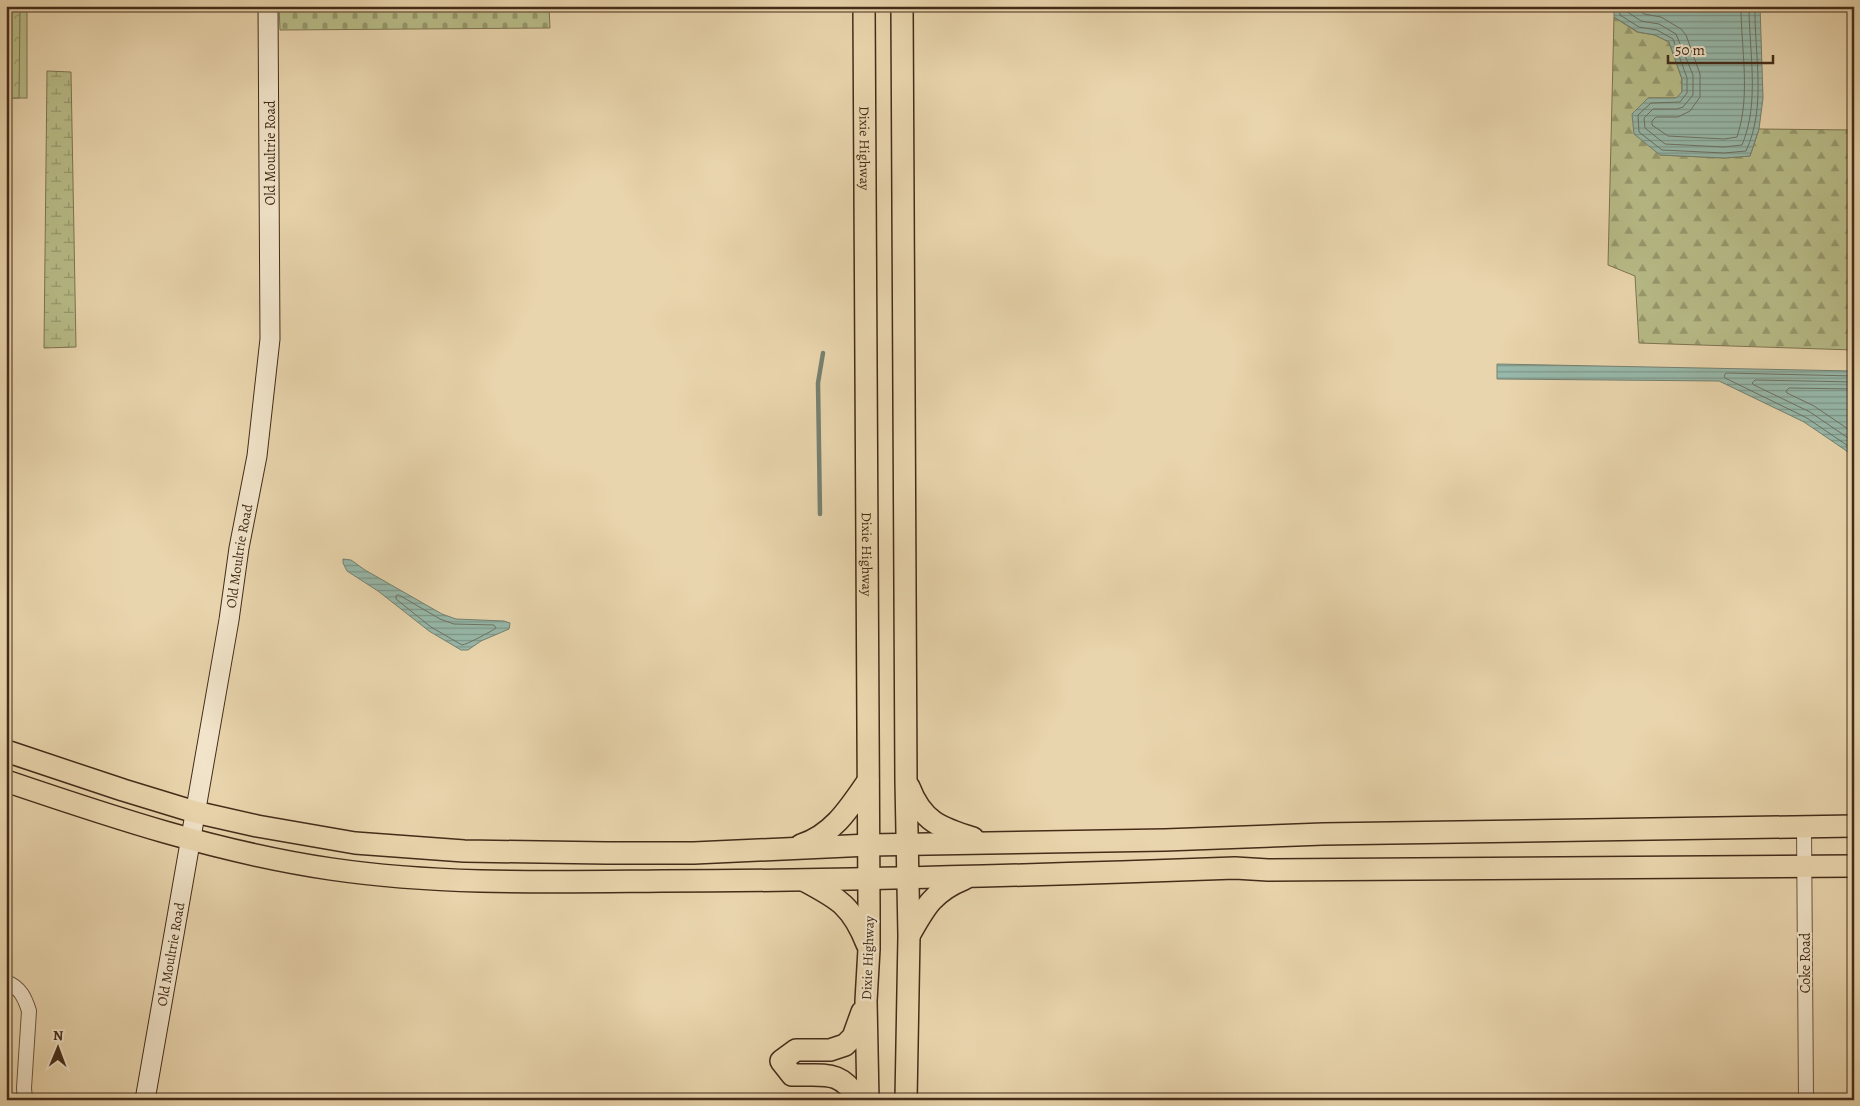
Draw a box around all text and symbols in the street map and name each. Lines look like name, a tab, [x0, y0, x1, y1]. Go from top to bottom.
scale bar	[1668, 32, 1772, 64]
text: 50 m	[1675, 40, 1705, 60]
street label: Old Moultrie Road	[261, 100, 280, 206]
street label: Dixie Highway	[855, 106, 875, 191]
street label: Old Moultrie Road	[221, 502, 257, 609]
street label: Dixie Highway	[857, 512, 877, 597]
street label: Old Moultrie Road	[152, 900, 189, 1008]
street label: Dixie Highway	[857, 915, 879, 1000]
street label: Coke Road	[1796, 932, 1815, 993]
north arrow	[32, 1024, 82, 1074]
text: N	[53, 1026, 63, 1045]

